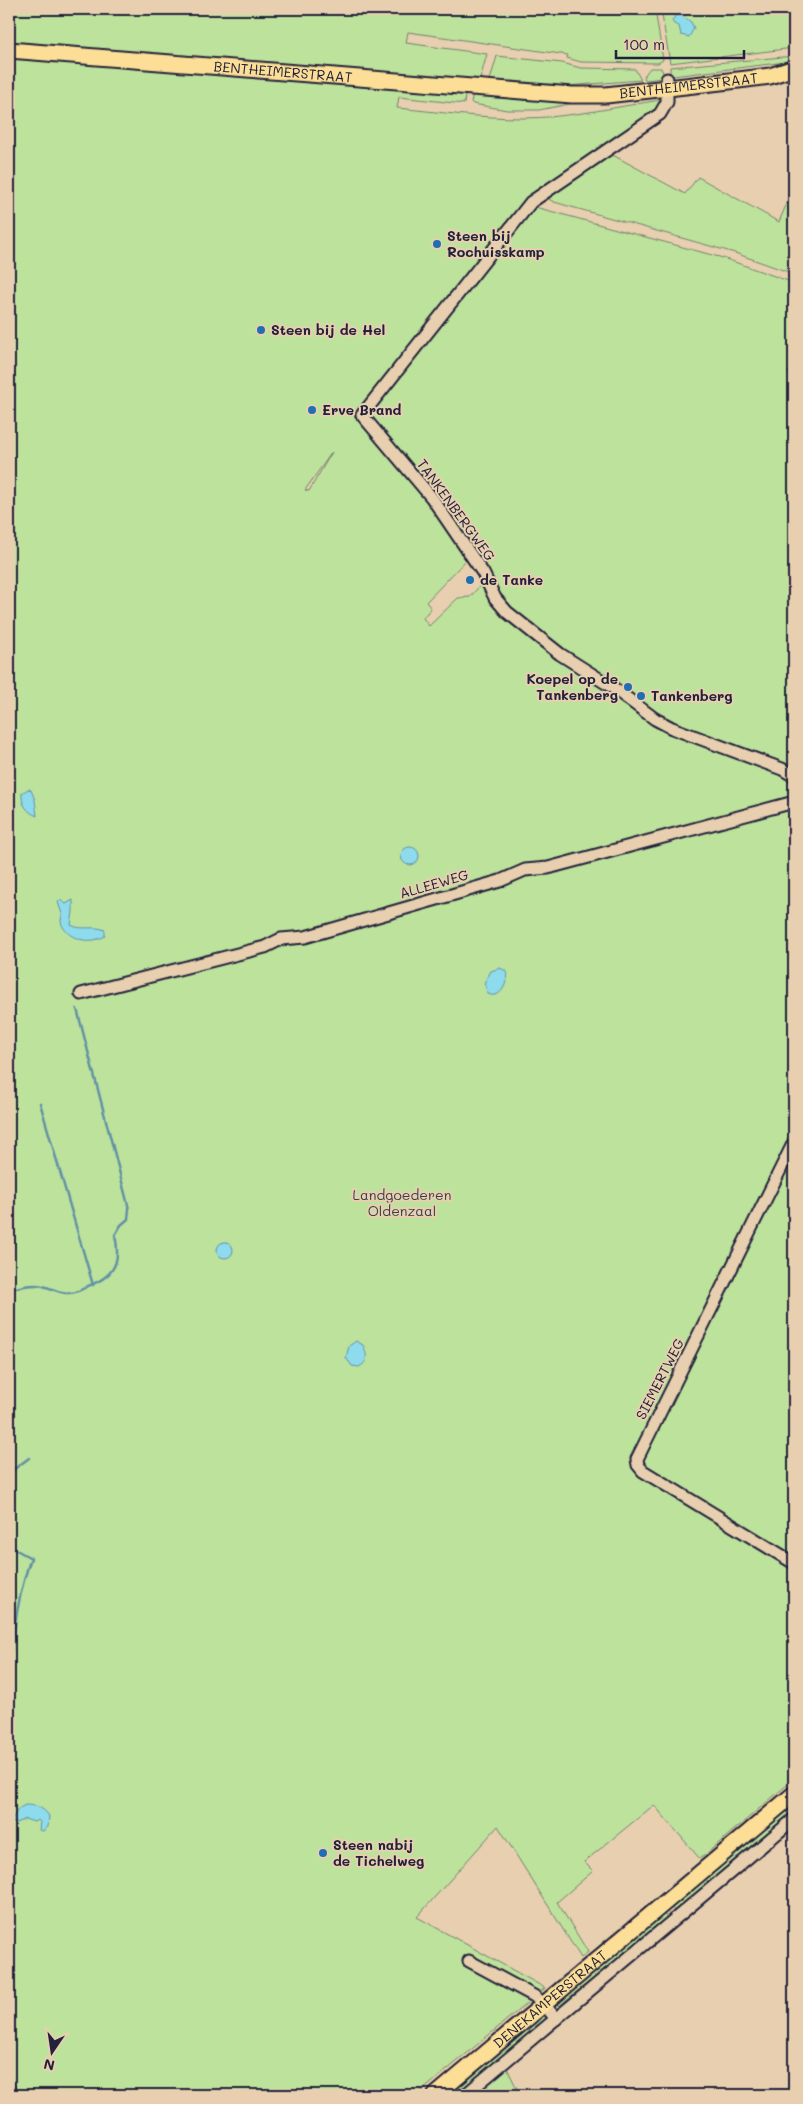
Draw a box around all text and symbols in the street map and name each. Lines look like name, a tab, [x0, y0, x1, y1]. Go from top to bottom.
scale bar	[616, 28, 743, 60]
text: 100 m	[623, 34, 665, 54]
street label: BENTHEIMERSTRAAT	[213, 56, 353, 86]
street label: BENTHEIMERSTRAAT	[618, 68, 759, 102]
place label: Steen bij Rochuisskamp	[447, 226, 545, 261]
marker: Steen bij Rochuisskamp	[431, 238, 443, 250]
place label: Steen bij de Hel	[271, 320, 385, 339]
marker: Steen bij de Hel	[255, 324, 267, 336]
place label: Erve Brand	[322, 400, 402, 419]
marker: Erve Brand	[306, 404, 318, 416]
street label: TANKENBERGWEG	[413, 455, 500, 564]
place label: de Tanke	[480, 570, 543, 589]
marker: de Tanke	[464, 574, 476, 586]
place label: Koepel op de Tankenberg	[526, 669, 618, 704]
marker: Koepel op de Tankenberg	[622, 681, 634, 693]
place label: Tankenberg	[651, 686, 733, 705]
marker: Tankenberg	[635, 690, 647, 702]
street label: ALLEEWEG	[397, 865, 471, 902]
park label: Landgoederen Oldenzaal	[353, 1185, 451, 1220]
street label: SIEMERTWEG	[631, 1335, 688, 1423]
place label: Steen nabij de Tichelweg	[333, 1835, 424, 1870]
marker: Steen nabij de Tichelweg	[317, 1847, 329, 1859]
street label: DENEKAMPERSTRAAT	[489, 1945, 611, 2052]
north arrow	[28, 2026, 78, 2076]
text: N	[42, 2055, 56, 2076]

